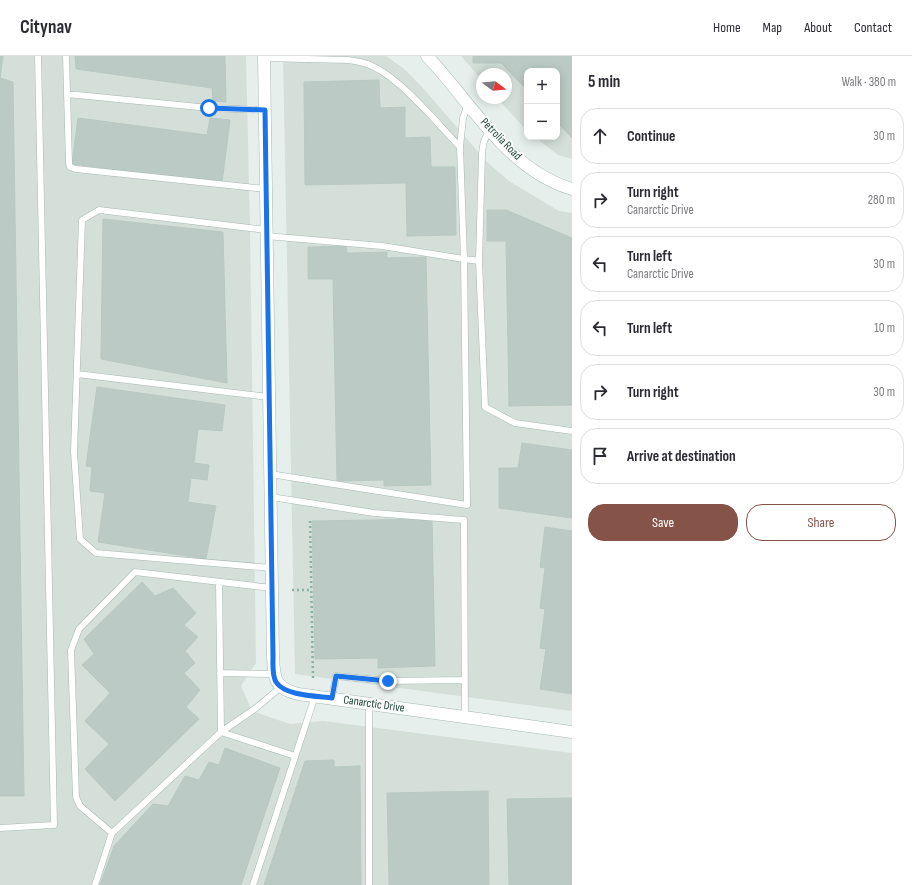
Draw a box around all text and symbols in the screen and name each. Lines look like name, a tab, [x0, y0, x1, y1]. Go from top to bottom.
text: Citynav	[20, 16, 72, 39]
text: Home	[713, 19, 741, 36]
text: Map	[763, 19, 782, 36]
text: About	[804, 19, 832, 36]
text: Contact	[854, 19, 892, 36]
north arrow	[476, 68, 512, 104]
map controls	[524, 68, 560, 140]
button: +	[524, 68, 560, 104]
text: 5 min	[588, 72, 620, 92]
text: Walk · 380 m	[841, 74, 896, 90]
route start	[200, 99, 218, 117]
button: −	[524, 104, 560, 140]
street label: Petrolia Road	[477, 115, 525, 163]
icon: ahead	[589, 125, 611, 147]
text: Continue	[627, 127, 676, 146]
text: 30 m	[873, 128, 895, 144]
text: Turn right	[627, 183, 679, 202]
icon: right	[589, 189, 611, 211]
text: 280 m	[868, 192, 895, 208]
text: Canarctic Drive	[627, 202, 694, 218]
text: Turn left	[627, 247, 672, 266]
icon: left	[589, 253, 611, 275]
text: 30 m	[873, 256, 895, 272]
text: Canarctic Drive	[627, 266, 694, 282]
icon: left	[589, 317, 611, 339]
text: Turn left	[627, 319, 672, 338]
text: 10 m	[874, 320, 895, 336]
icon: right	[589, 381, 611, 403]
text: Turn right	[627, 383, 679, 402]
text: 30 m	[873, 384, 895, 400]
icon: arrive	[589, 445, 611, 467]
text: Arrive at destination	[627, 447, 736, 466]
button: Save	[588, 504, 738, 541]
button: Share	[746, 504, 896, 541]
route end	[379, 672, 397, 690]
street label: Canarctic Drive	[342, 692, 406, 716]

